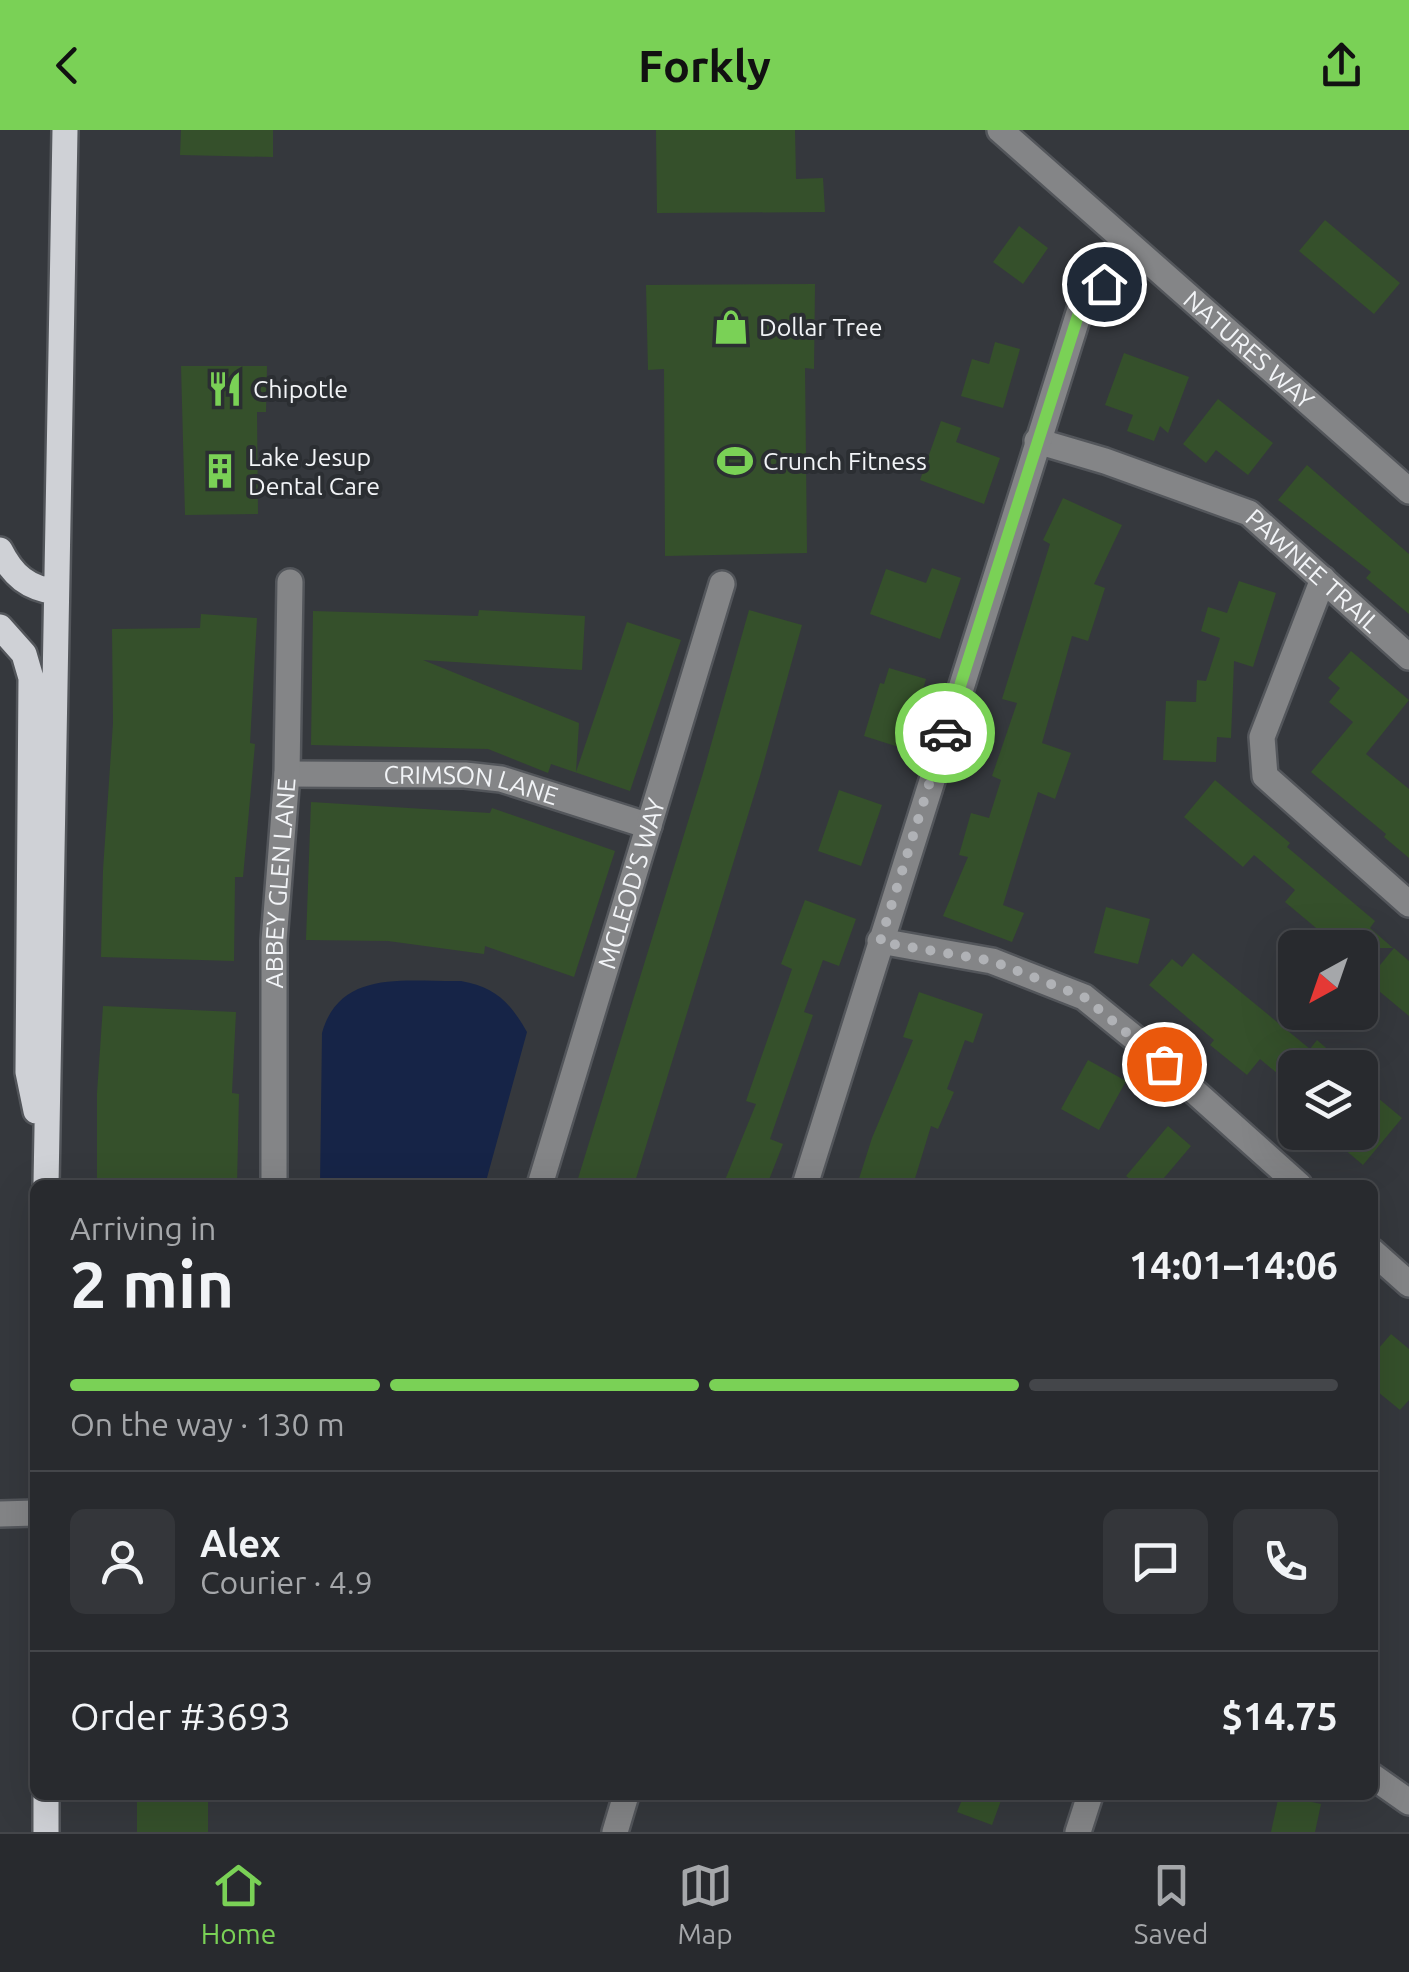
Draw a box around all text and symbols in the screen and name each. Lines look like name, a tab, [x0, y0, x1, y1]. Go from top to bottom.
icon: back	[40, 38, 95, 93]
icon: share	[1314, 38, 1369, 93]
text: Forkly	[638, 40, 771, 91]
pin	[1062, 242, 1147, 327]
icon: home	[1077, 257, 1132, 312]
street label: NATURES WAY	[1178, 285, 1320, 415]
shop icon: Dollar Tree	[712, 308, 750, 346]
place label: Dollar Tree	[759, 313, 883, 341]
restaurant icon: Chipotle	[206, 370, 244, 408]
place label: Chipotle	[253, 375, 348, 403]
sports icon: Crunch Fitness	[716, 442, 754, 480]
place label: Lake Jesup Dental Care	[248, 443, 380, 500]
place label: Crunch Fitness	[763, 447, 927, 475]
building icon: Lake Jesup Dental Care	[201, 452, 239, 490]
street label: PAWNEE TRAIL	[1240, 503, 1386, 638]
courier	[895, 683, 995, 783]
icon: car	[918, 706, 973, 761]
street label: CRIMSON LANE	[384, 760, 562, 810]
street label: ABBEY GLEN LANE	[260, 777, 301, 988]
street label: MCLEOD'S WAY	[592, 794, 670, 972]
north arrow	[1278, 930, 1378, 1030]
map controls	[1278, 930, 1378, 1150]
pin	[1122, 1022, 1207, 1107]
icon: bag	[1137, 1037, 1192, 1092]
button: layers	[1278, 1050, 1378, 1150]
text: Arriving in	[70, 1210, 216, 1246]
text: 14:01–14:06	[1129, 1244, 1338, 1286]
text: 2 min	[70, 1247, 234, 1320]
text: On the way · 130 m	[70, 1406, 345, 1442]
button: person	[70, 1509, 175, 1614]
button: chat	[1103, 1509, 1208, 1614]
button: phone	[1233, 1509, 1338, 1614]
text: Alex	[200, 1522, 281, 1564]
text: Courier · 4.9	[200, 1564, 373, 1600]
text: Order #3693	[70, 1695, 291, 1737]
text: $14.75	[1221, 1695, 1338, 1737]
tab: Home	[201, 1858, 276, 1949]
tab: Map	[677, 1858, 733, 1949]
tab: Saved	[1134, 1858, 1208, 1949]

